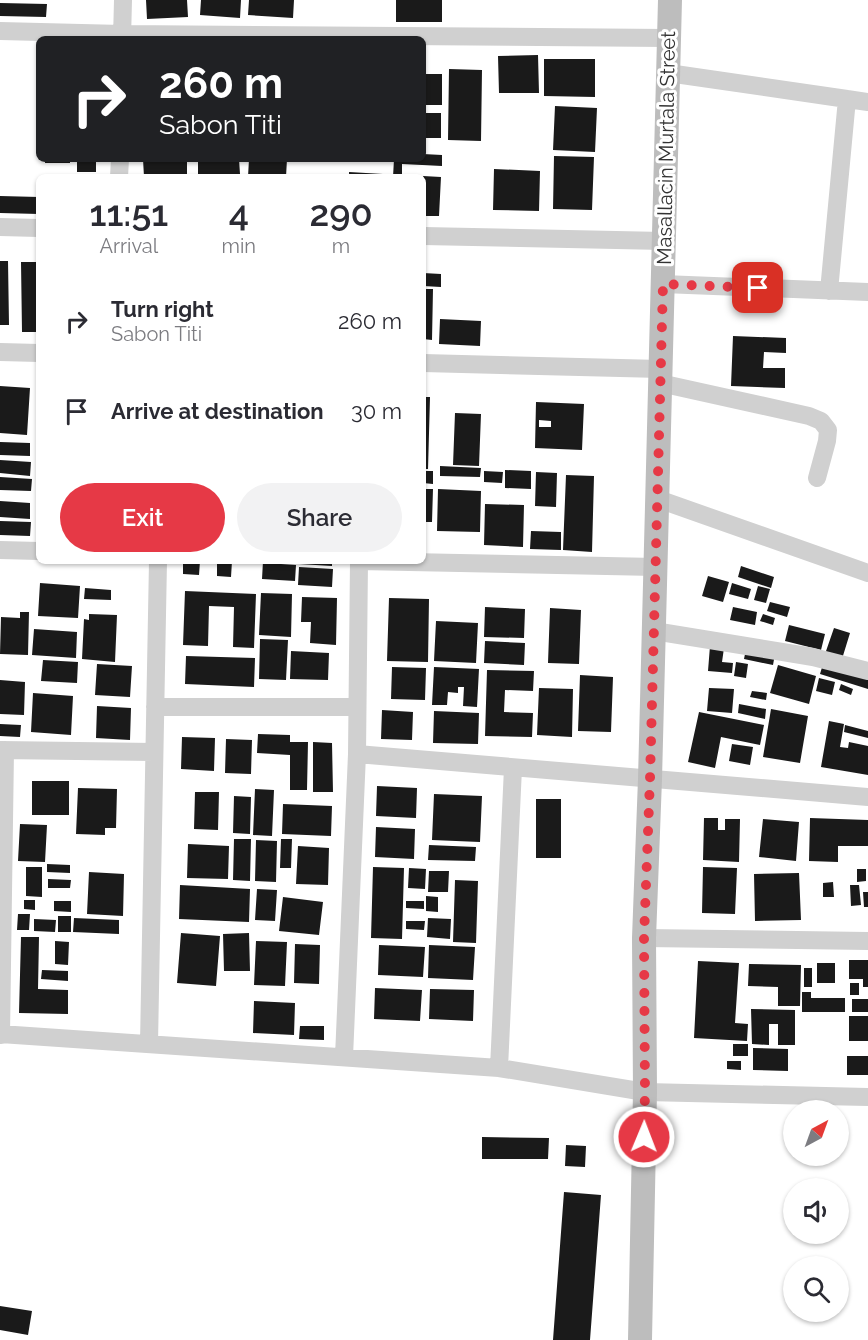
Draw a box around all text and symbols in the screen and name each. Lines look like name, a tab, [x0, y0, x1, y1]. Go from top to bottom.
street label: Masallacin Murtala Street	[652, 31, 680, 265]
text: 260 m	[159, 59, 283, 108]
icon: right	[60, 60, 138, 138]
text: Sabon Titi	[159, 109, 282, 140]
text: 11:51	[89, 192, 168, 234]
text: 4	[229, 192, 249, 234]
text: 290	[309, 192, 373, 234]
text: Arrival	[99, 234, 158, 258]
text: min	[222, 234, 256, 258]
text: m	[332, 234, 350, 258]
pin	[732, 262, 783, 313]
icon: arrive	[741, 271, 774, 304]
text: Turn right	[111, 296, 214, 322]
icon: right	[60, 305, 93, 338]
text: 260 m	[338, 308, 402, 334]
text: Sabon Titi	[111, 322, 202, 346]
icon: arrive	[60, 395, 93, 428]
text: Arrive at destination	[111, 398, 324, 424]
text: 30 m	[351, 398, 402, 424]
button: Exit	[60, 483, 225, 552]
button: Share	[237, 483, 402, 552]
north arrow	[783, 1100, 849, 1166]
map controls	[783, 1100, 849, 1322]
position arrow	[612, 1105, 676, 1169]
button: sound	[783, 1178, 849, 1244]
button: search	[783, 1256, 849, 1322]

